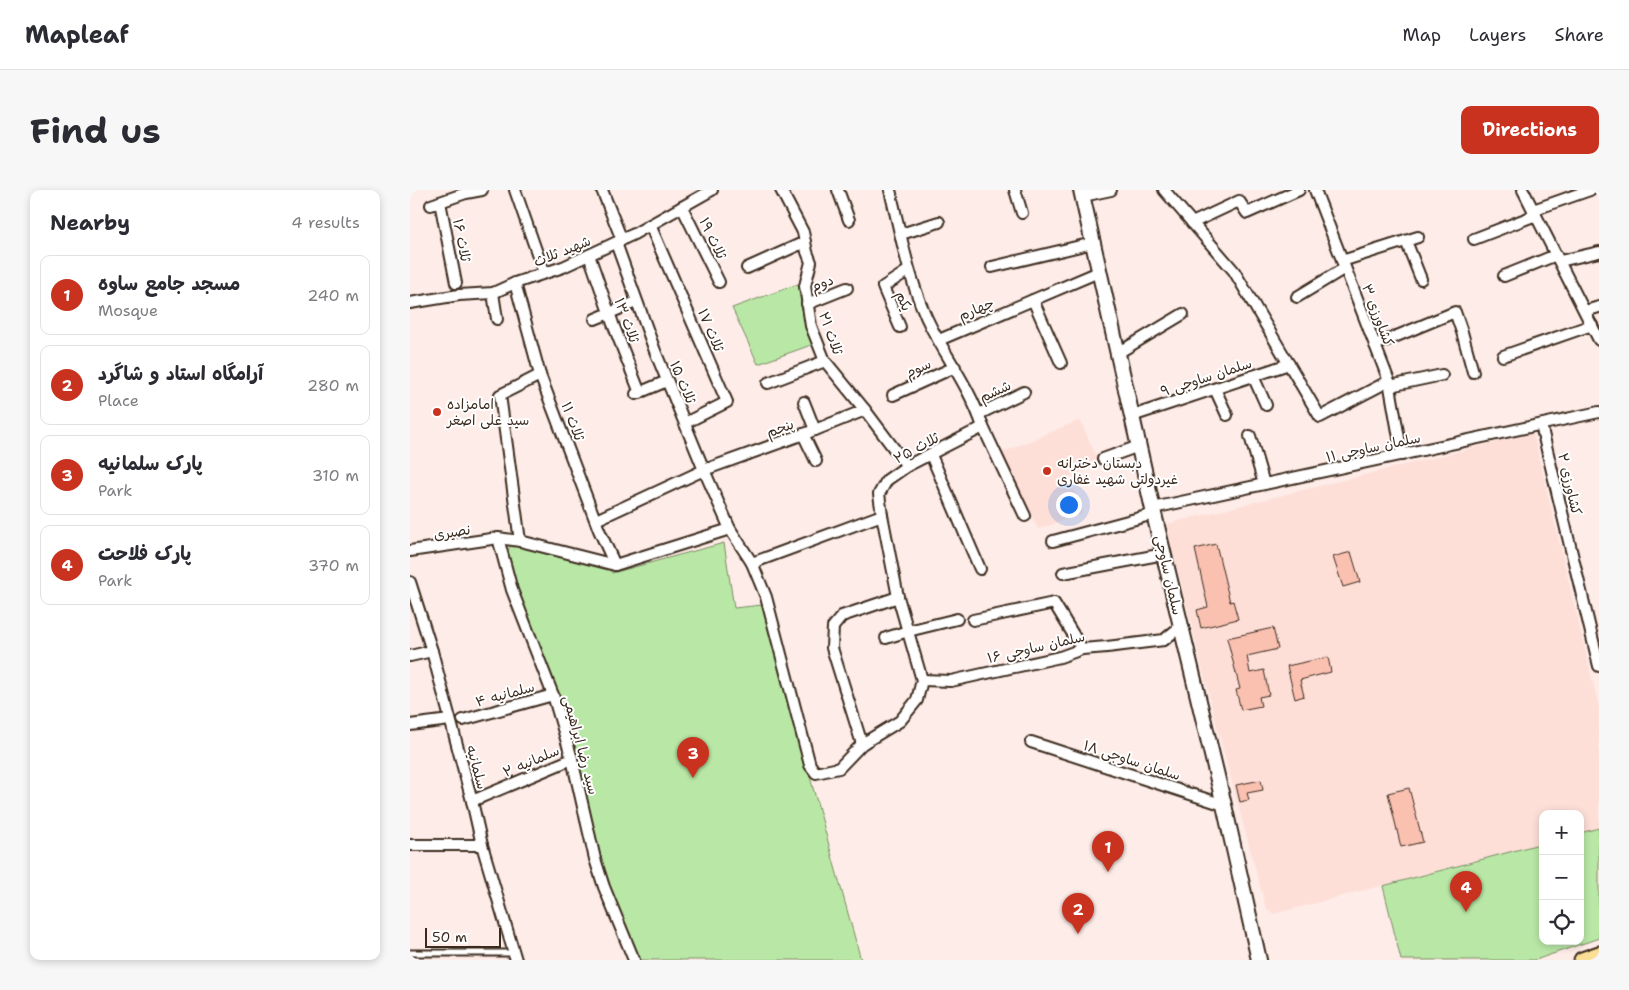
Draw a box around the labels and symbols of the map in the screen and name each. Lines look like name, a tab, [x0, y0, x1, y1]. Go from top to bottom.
street label: ثلاث ۱۹	[695, 214, 731, 262]
street label: ثلاث ۱۶	[449, 217, 475, 264]
street label: شهید ثلاث	[531, 231, 593, 271]
street label: دوم	[808, 270, 837, 297]
street label: کشاورزی ۳	[1358, 281, 1398, 349]
street label: یکم	[890, 288, 916, 314]
street label: چهارم	[955, 293, 997, 326]
street label: ثلاث ۱۳	[611, 295, 644, 346]
street label: ثلاث ۱۷	[694, 306, 728, 355]
street label: ثلاث ۲۱	[815, 309, 847, 358]
street label: سوم	[902, 354, 935, 384]
street label: سلمان ساوجی ۹	[1158, 354, 1254, 401]
street label: ثلاث ۱۵	[666, 358, 700, 407]
street label: ششم	[976, 376, 1015, 408]
place label: امامزاده سید علی اصغر	[446, 395, 529, 429]
street label: ثلاث ۱۱	[557, 399, 589, 444]
marker: امامزاده سید علی اصغر	[431, 406, 443, 418]
street label: پنجم	[764, 415, 797, 443]
street label: ثلاث ۲۵	[890, 428, 943, 467]
street label: سلمان ساوجی ۱۱	[1324, 428, 1422, 467]
street label: کشاورزی ۲	[1554, 451, 1586, 517]
place label: دبستان دخترانه غیردولتی شهید غفاری	[1057, 454, 1178, 488]
marker: دبستان دخترانه غیردولتی شهید غفاری	[1041, 465, 1053, 477]
your location	[1056, 492, 1082, 518]
street label: نصیری	[432, 520, 472, 544]
street label: سلمان ساوجی	[1150, 533, 1187, 617]
street label: سلمان ساوجی ۱۶	[985, 627, 1087, 668]
street label: سلمانیه ۴	[473, 677, 537, 711]
street label: سید رضا ابراهیمی	[559, 693, 603, 797]
street label: سلمان ساوجی ۱۸	[1081, 736, 1183, 785]
pin: 3	[677, 737, 709, 778]
street label: سلمانیه ۲	[500, 741, 562, 781]
street label: سلمانیه	[462, 743, 492, 791]
pin: 1	[1092, 831, 1124, 872]
pin: 4	[1450, 871, 1482, 912]
pin: 2	[1062, 893, 1094, 934]
scale bar	[425, 925, 501, 948]

